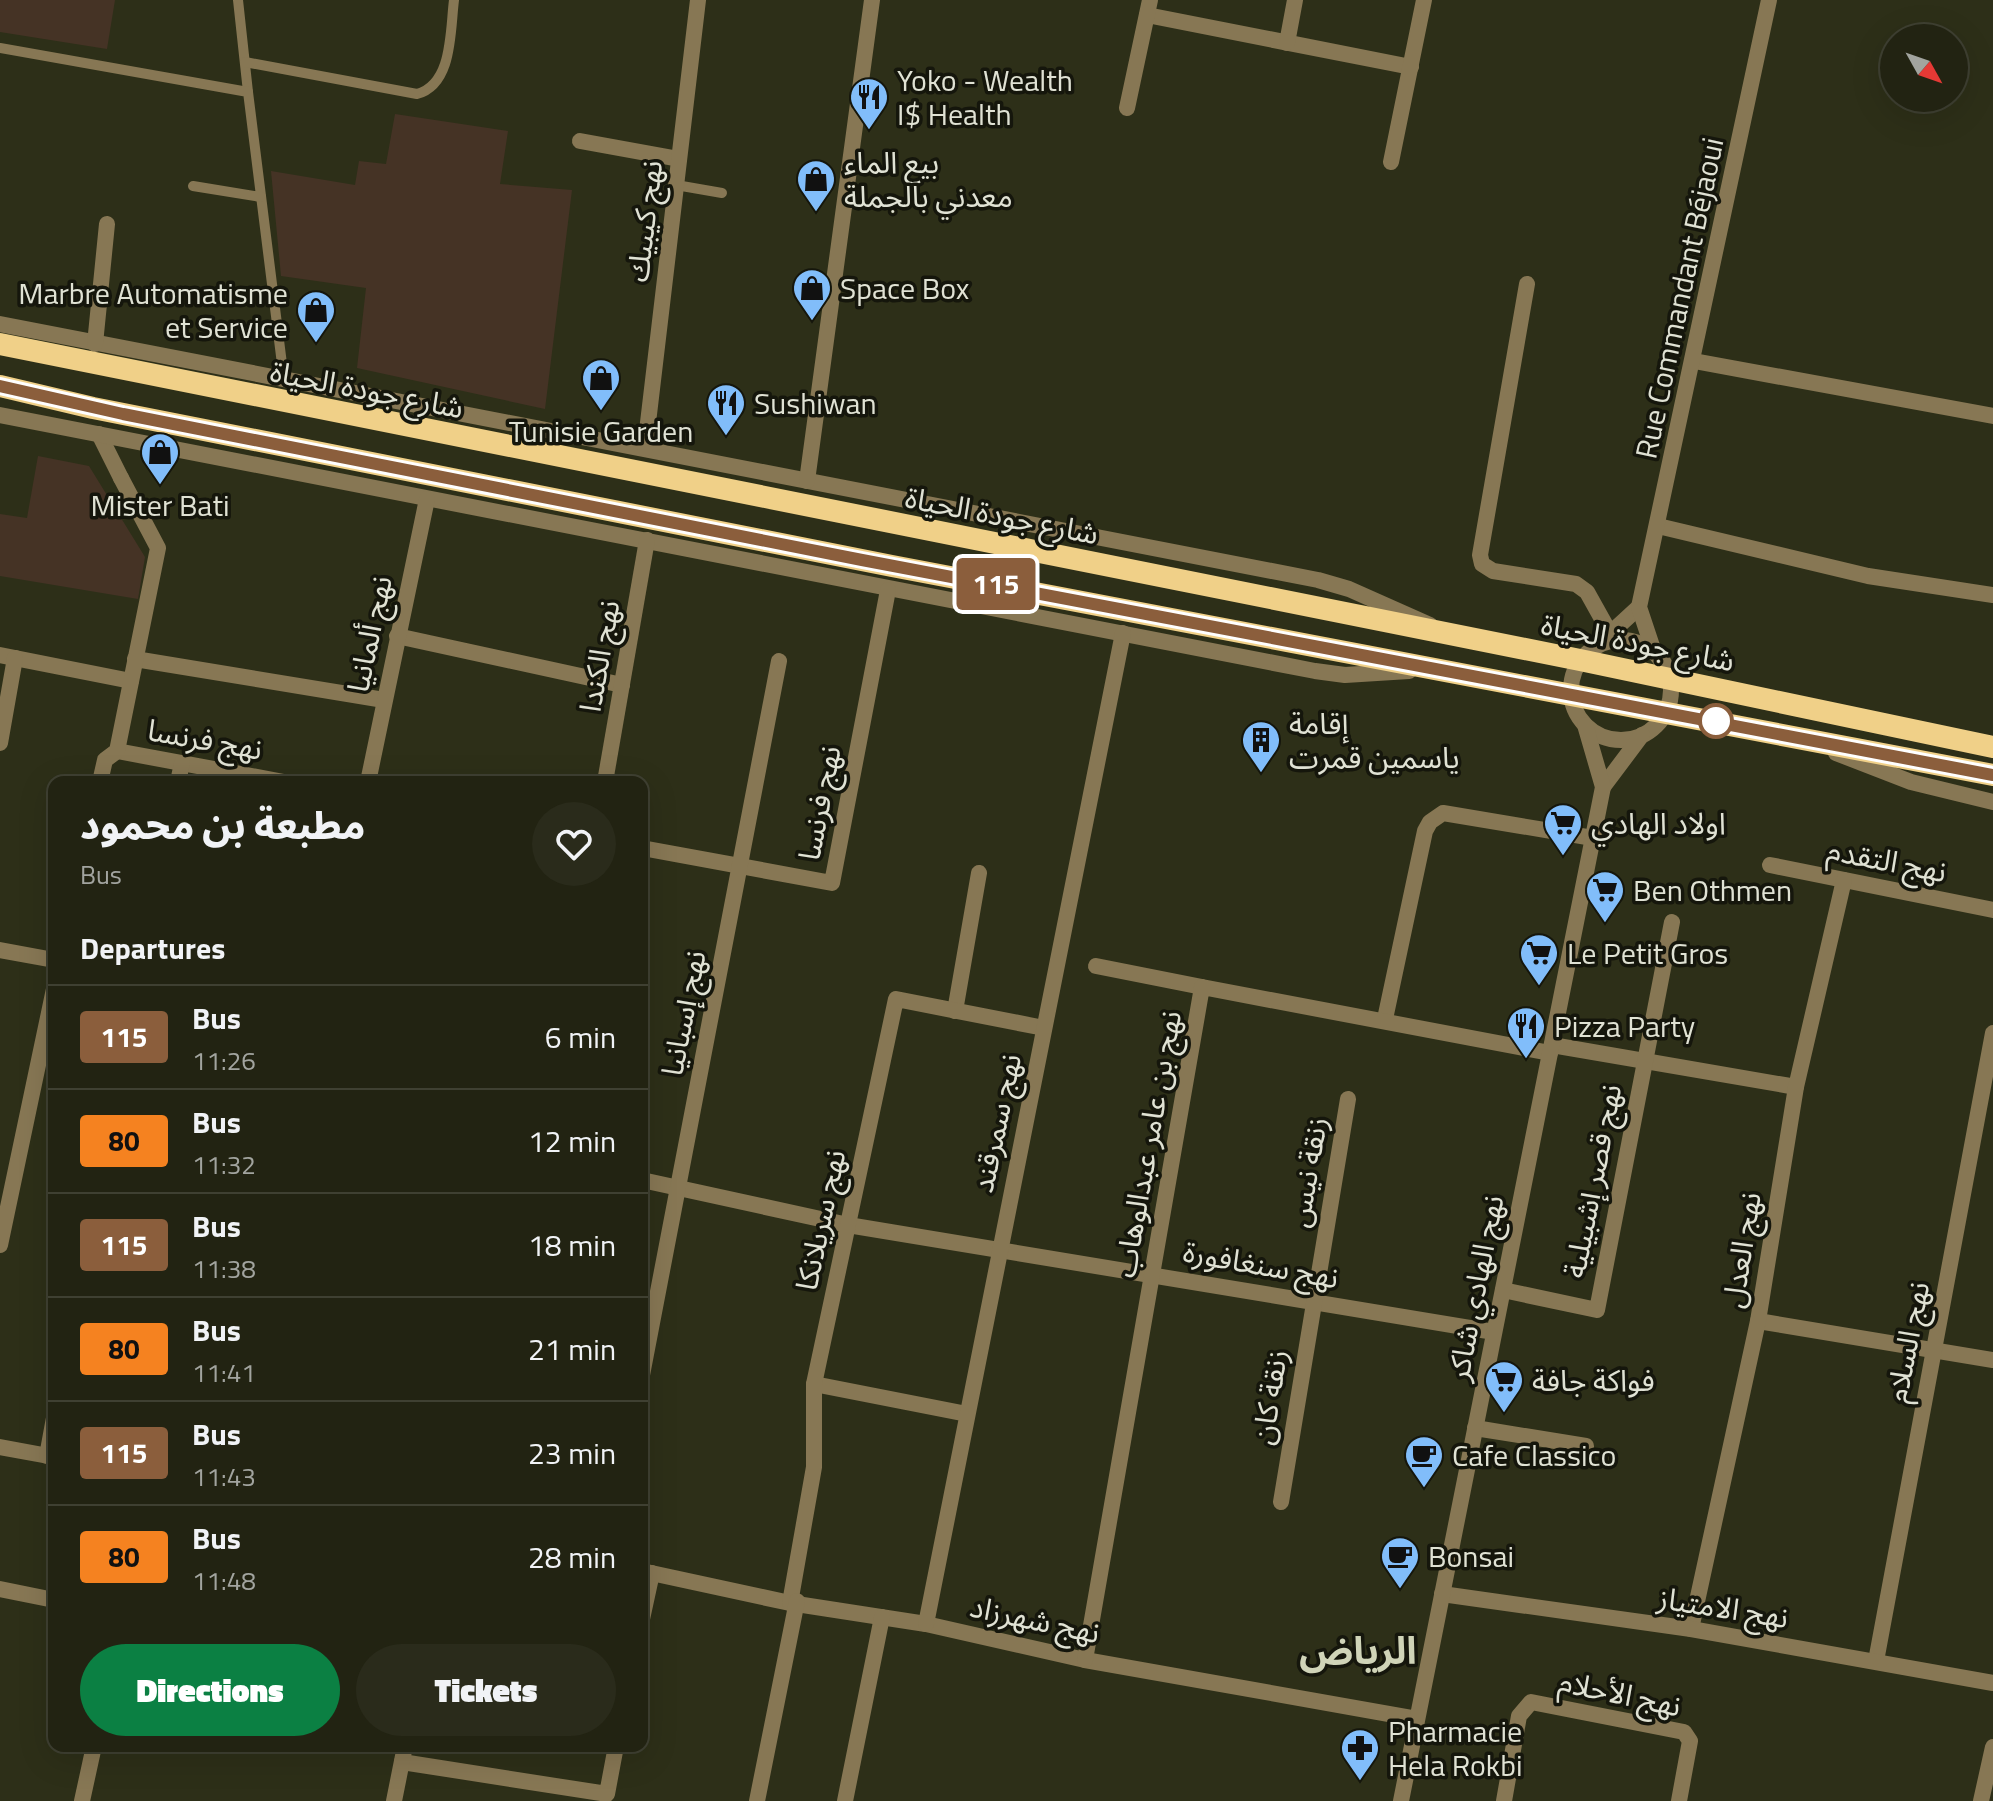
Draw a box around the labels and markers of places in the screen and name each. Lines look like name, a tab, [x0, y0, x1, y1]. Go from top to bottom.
place label: Yoko - Wealth I$ Health	[897, 57, 1073, 137]
restaurant icon: Yoko - Wealth I$ Health	[848, 76, 890, 131]
place label: بيع الماء معدني بالجملة	[844, 139, 1013, 220]
shop icon: بيع الماء معدني بالجملة	[795, 158, 837, 213]
place label: Space Box	[840, 265, 969, 311]
shop icon: Space Box	[791, 267, 833, 322]
place label: Marbre Automatisme et Service	[18, 270, 288, 350]
shop icon: Marbre Automatisme et Service	[295, 289, 337, 344]
shop icon: Tunisie Garden	[580, 357, 622, 412]
place label: Sushiwan	[754, 380, 877, 426]
restaurant icon: Sushiwan	[705, 382, 747, 437]
place label: Tunisie Garden	[509, 408, 693, 454]
shop icon: Mister Bati	[139, 431, 181, 486]
place label: Mister Bati	[91, 482, 230, 528]
place label: إقامة ياسمين قمرت	[1289, 700, 1460, 780]
unlabelled marker	[1699, 704, 1733, 738]
building icon: إقامة ياسمين قمرت	[1240, 719, 1282, 774]
place label: اولاد الهادي	[1591, 800, 1726, 847]
supermarket icon: اولاد الهادي	[1542, 802, 1584, 857]
place label: Ben Othmen	[1633, 867, 1792, 913]
supermarket icon: Ben Othmen	[1584, 869, 1626, 924]
place label: Le Petit Gros	[1567, 930, 1728, 976]
supermarket icon: Le Petit Gros	[1518, 932, 1560, 987]
place label: Pizza Party	[1554, 1003, 1695, 1049]
restaurant icon: Pizza Party	[1505, 1005, 1547, 1060]
place label: فواكة جافة	[1532, 1357, 1655, 1403]
supermarket icon: فواكة جافة	[1483, 1359, 1525, 1414]
place label: Cafe Classico	[1452, 1432, 1616, 1478]
cafe icon: Cafe Classico	[1403, 1434, 1445, 1489]
place label: Bonsai	[1428, 1533, 1514, 1579]
cafe icon: Bonsai	[1379, 1535, 1421, 1590]
place label: Pharmacie Hela Rokbi	[1388, 1708, 1523, 1788]
pharmacy icon: Pharmacie Hela Rokbi	[1339, 1727, 1381, 1782]

